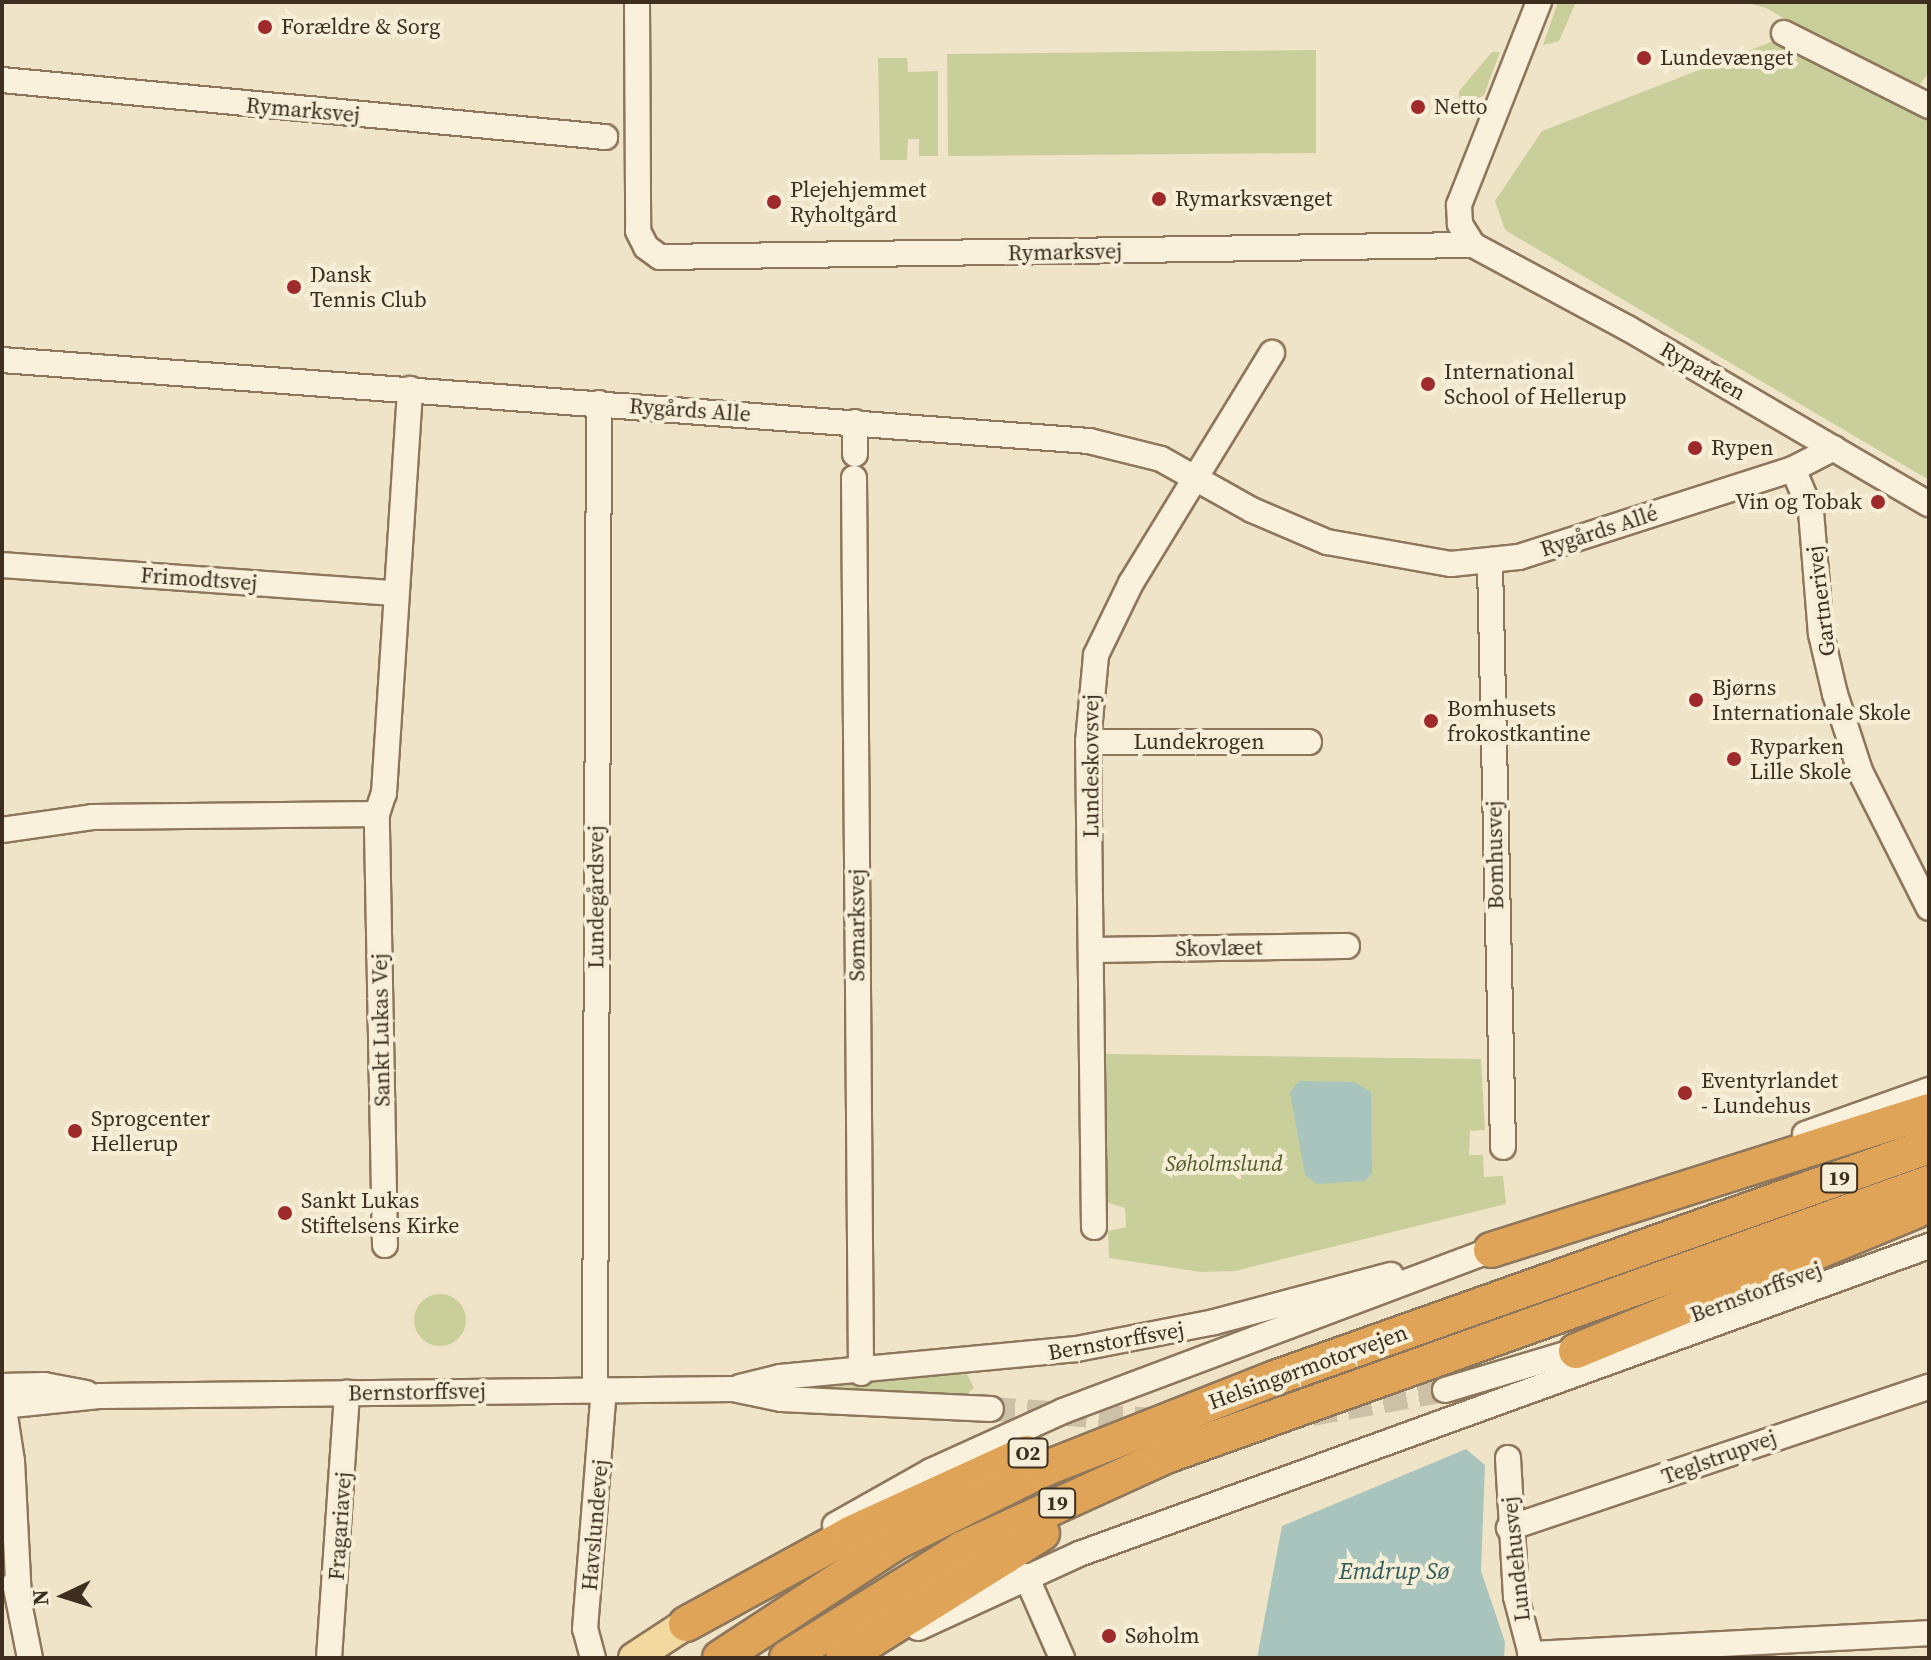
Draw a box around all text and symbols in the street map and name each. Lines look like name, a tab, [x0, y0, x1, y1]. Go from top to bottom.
place label: Forældre & Sorg	[281, 14, 440, 40]
marker: Forældre & Sorg	[256, 18, 274, 36]
place label: Lundevænget	[1660, 45, 1793, 71]
marker: Lundevænget	[1635, 49, 1653, 67]
street label: Rymarksvej	[245, 92, 361, 128]
place label: Netto	[1434, 94, 1488, 120]
marker: Netto	[1409, 98, 1427, 116]
place label: Plejehjemmet Ryholtgård	[790, 176, 926, 228]
place label: Rymarksvænget	[1175, 186, 1332, 212]
marker: Rymarksvænget	[1150, 190, 1168, 208]
marker: Plejehjemmet Ryholtgård	[765, 193, 783, 211]
street label: Rymarksvej	[1008, 238, 1122, 266]
place label: Dansk Tennis Club	[310, 261, 427, 312]
marker: Dansk Tennis Club	[285, 278, 303, 296]
street label: Ryparken	[1656, 336, 1750, 406]
place label: International School of Hellerup	[1444, 358, 1627, 410]
marker: International School of Hellerup	[1419, 375, 1437, 393]
street label: Rygårds Alle	[628, 393, 752, 427]
place label: Rypen	[1711, 435, 1774, 461]
marker: Rypen	[1686, 439, 1704, 457]
place label: Vin og Tobak	[1735, 489, 1862, 515]
marker: Vin og Tobak	[1869, 493, 1887, 511]
street label: Rygårds Allé	[1537, 500, 1661, 562]
street label: Gartnerivej	[1801, 544, 1841, 658]
street label: Frimodtsvej	[140, 562, 258, 596]
place label: Bjørns Internationale Skole	[1712, 674, 1911, 726]
marker: Bjørns Internationale Skole	[1687, 691, 1705, 709]
street label: Lundeskovsvej	[1078, 694, 1104, 838]
place label: Bomhusets frokostkantine	[1447, 695, 1591, 746]
marker: Bomhusets frokostkantine	[1422, 712, 1440, 730]
street label: Lundekrogen	[1133, 729, 1265, 755]
place label: Ryparken Lille Skole	[1750, 733, 1851, 784]
marker: Ryparken Lille Skole	[1725, 750, 1743, 768]
street label: Bomhusvej	[1481, 800, 1509, 910]
street label: Lundegårdsvej	[583, 825, 609, 969]
street label: Sømarksvej	[844, 869, 870, 981]
street label: Skovlæet	[1175, 934, 1263, 962]
street label: Sankt Lukas Vej	[366, 953, 396, 1107]
place label: Eventyrlandet - Lundehus	[1701, 1067, 1838, 1118]
marker: Eventyrlandet - Lundehus	[1676, 1084, 1694, 1102]
place label: Sprogcenter Hellerup	[91, 1105, 210, 1156]
marker: Sprogcenter Hellerup	[66, 1122, 84, 1140]
park label: Søholmslund	[1165, 1151, 1283, 1177]
road number: 19	[1819, 1162, 1859, 1194]
place label: Sankt Lukas Stiftelsens Kirke	[301, 1187, 459, 1238]
marker: Sankt Lukas Stiftelsens Kirke	[276, 1204, 294, 1222]
street label: Bernstorffsvej	[1687, 1256, 1825, 1328]
street label: Bernstorffsvej	[1046, 1316, 1186, 1366]
street label: Helsingørmotorvejen	[1205, 1319, 1411, 1415]
street label: Bernstorffsvej	[348, 1378, 486, 1406]
street label: Teglstrupvej	[1658, 1424, 1780, 1490]
road number: O2	[1006, 1437, 1050, 1469]
street label: Havslundevej	[576, 1458, 614, 1592]
street label: Fragariavej	[323, 1471, 357, 1581]
road number: 19	[1037, 1487, 1077, 1519]
street label: Lundehusvej	[1496, 1495, 1536, 1623]
north arrow	[24, 1556, 104, 1636]
water label: Emdrup Sø	[1339, 1557, 1449, 1585]
text: N	[25, 1589, 56, 1607]
place label: Søholm	[1125, 1623, 1200, 1649]
marker: Søholm	[1100, 1627, 1118, 1645]

